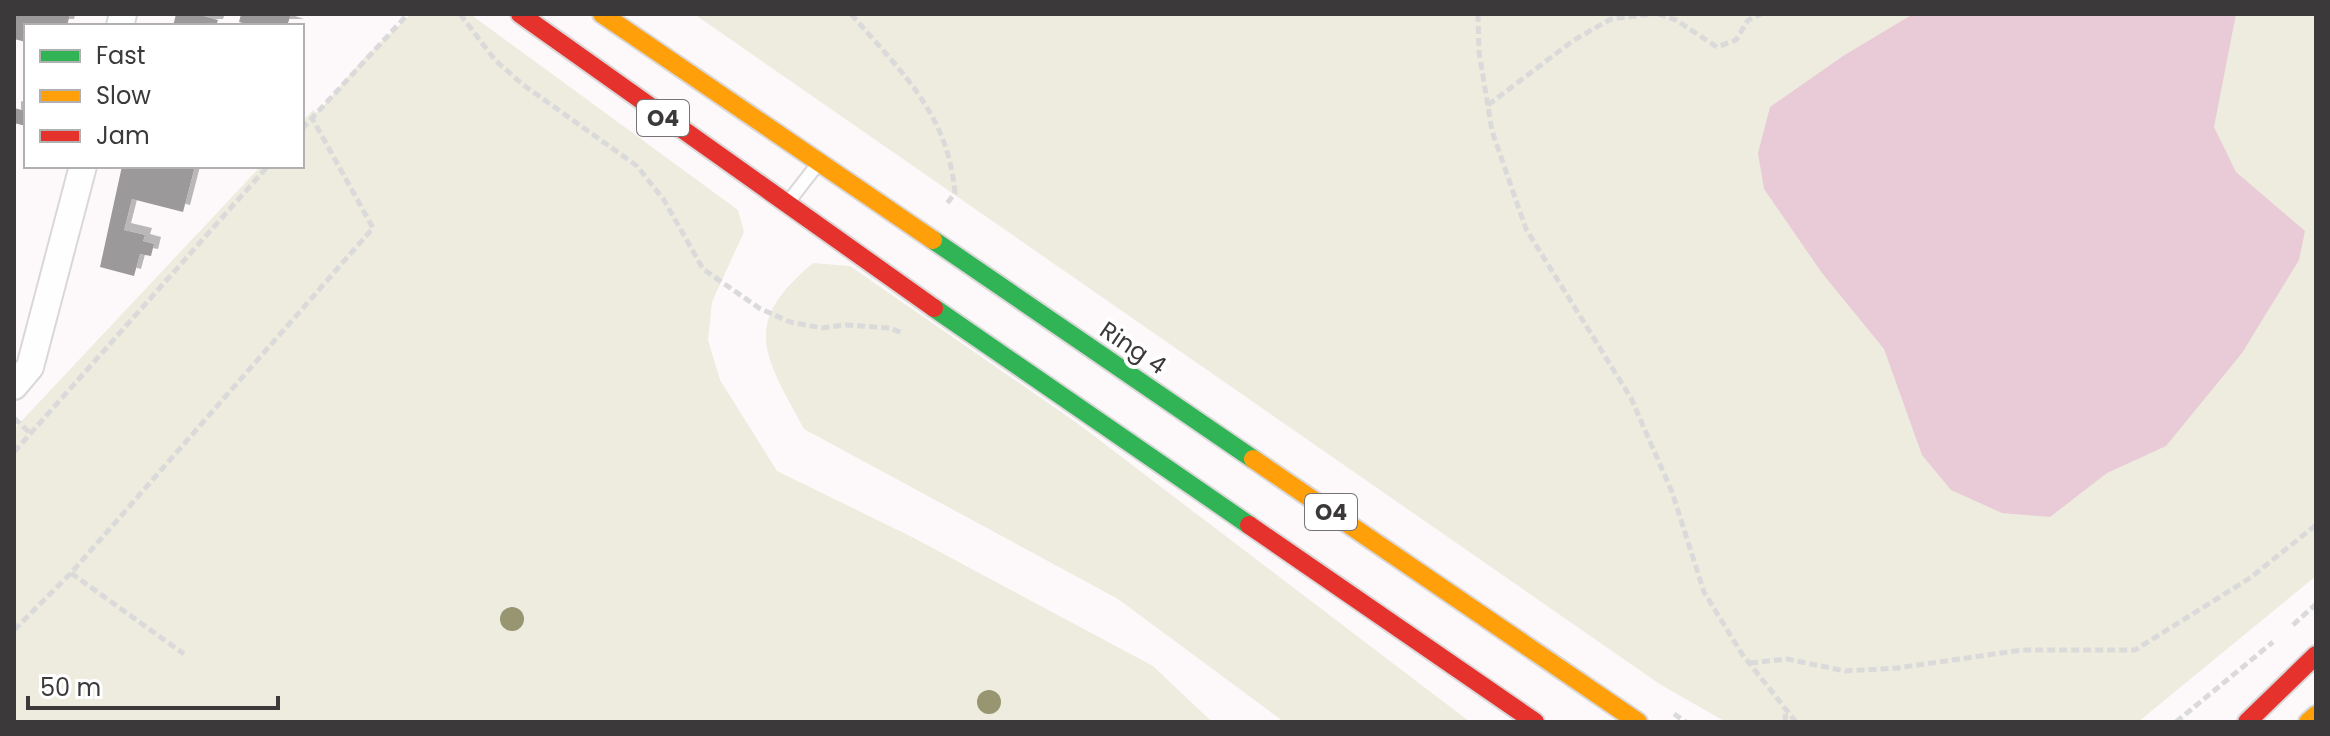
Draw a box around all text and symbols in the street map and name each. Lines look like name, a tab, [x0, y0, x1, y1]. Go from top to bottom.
legend	[24, 24, 304, 168]
text: Fast	[96, 39, 146, 72]
text: Slow	[96, 79, 151, 112]
road number: O4	[637, 100, 689, 136]
text: Jam	[96, 119, 150, 152]
street label: Ring 4	[1094, 313, 1173, 382]
road number: O4	[1305, 494, 1357, 530]
scale bar	[28, 660, 278, 710]
text: 50 m	[40, 671, 101, 704]

